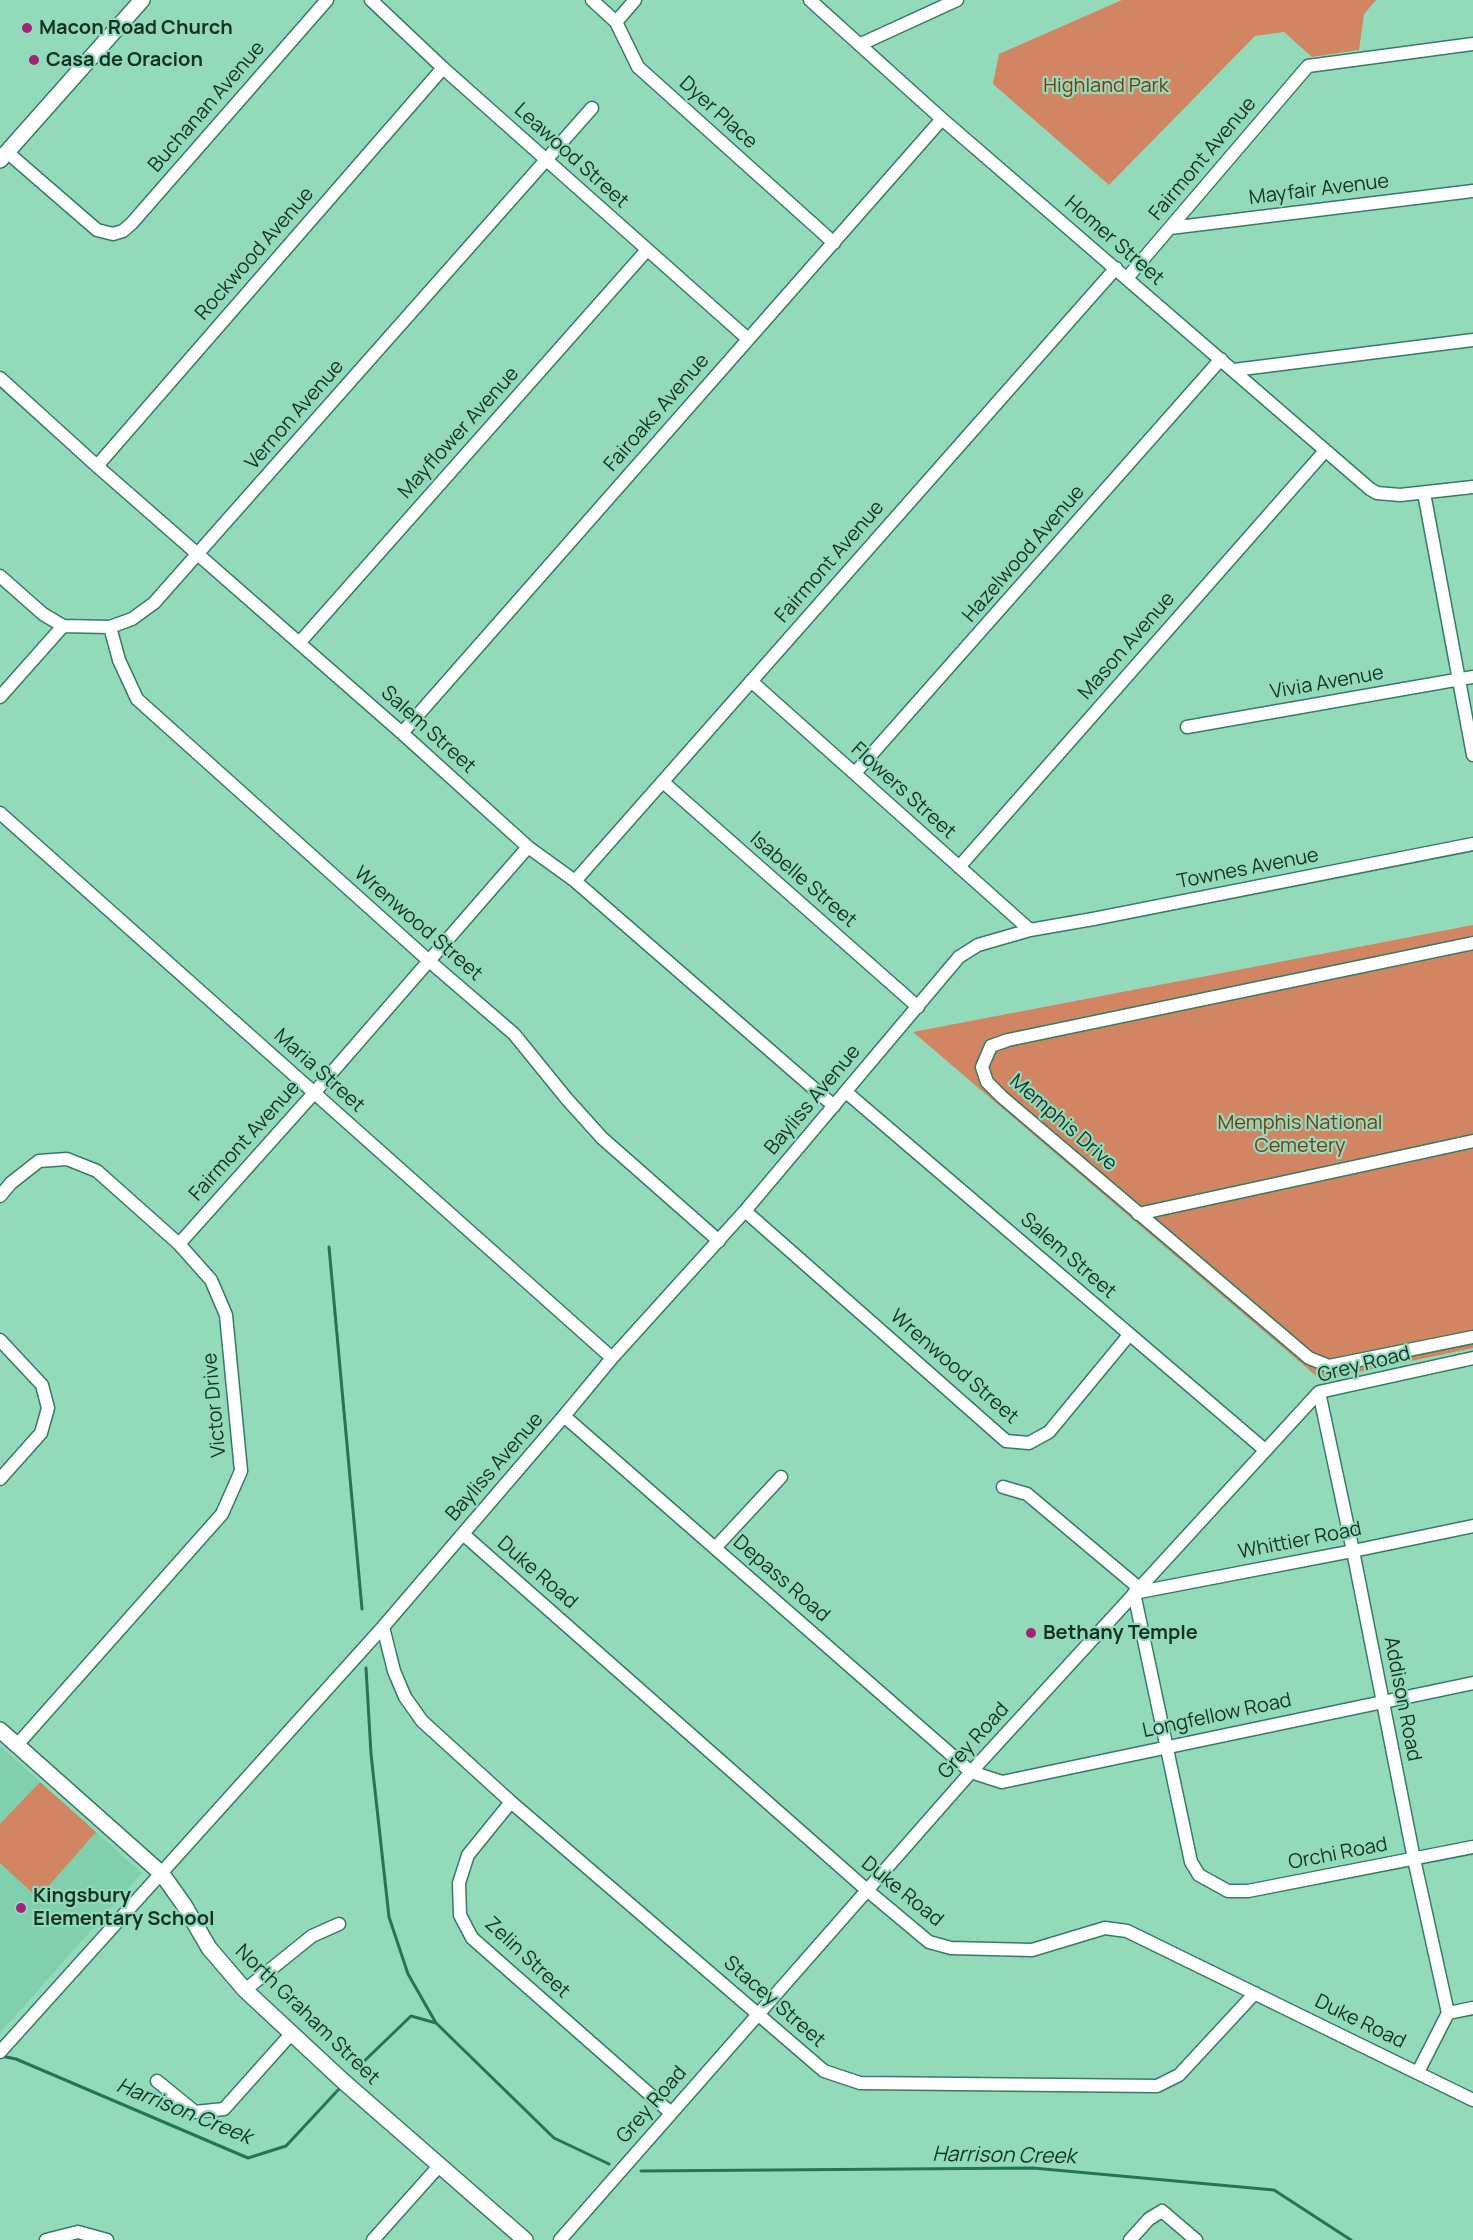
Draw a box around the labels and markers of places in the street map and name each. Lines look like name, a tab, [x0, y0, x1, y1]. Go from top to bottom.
place label: Macon Road Church	[39, 16, 233, 40]
marker: Macon Road Church	[20, 21, 34, 35]
place label: Casa de Oracion	[46, 48, 203, 72]
marker: Casa de Oracion	[27, 53, 41, 67]
place label: Bethany Temple	[1043, 1621, 1198, 1645]
marker: Bethany Temple	[1024, 1626, 1038, 1640]
place label: Kingsbury Elementary School	[33, 1884, 215, 1931]
marker: Kingsbury Elementary School	[14, 1901, 28, 1915]

